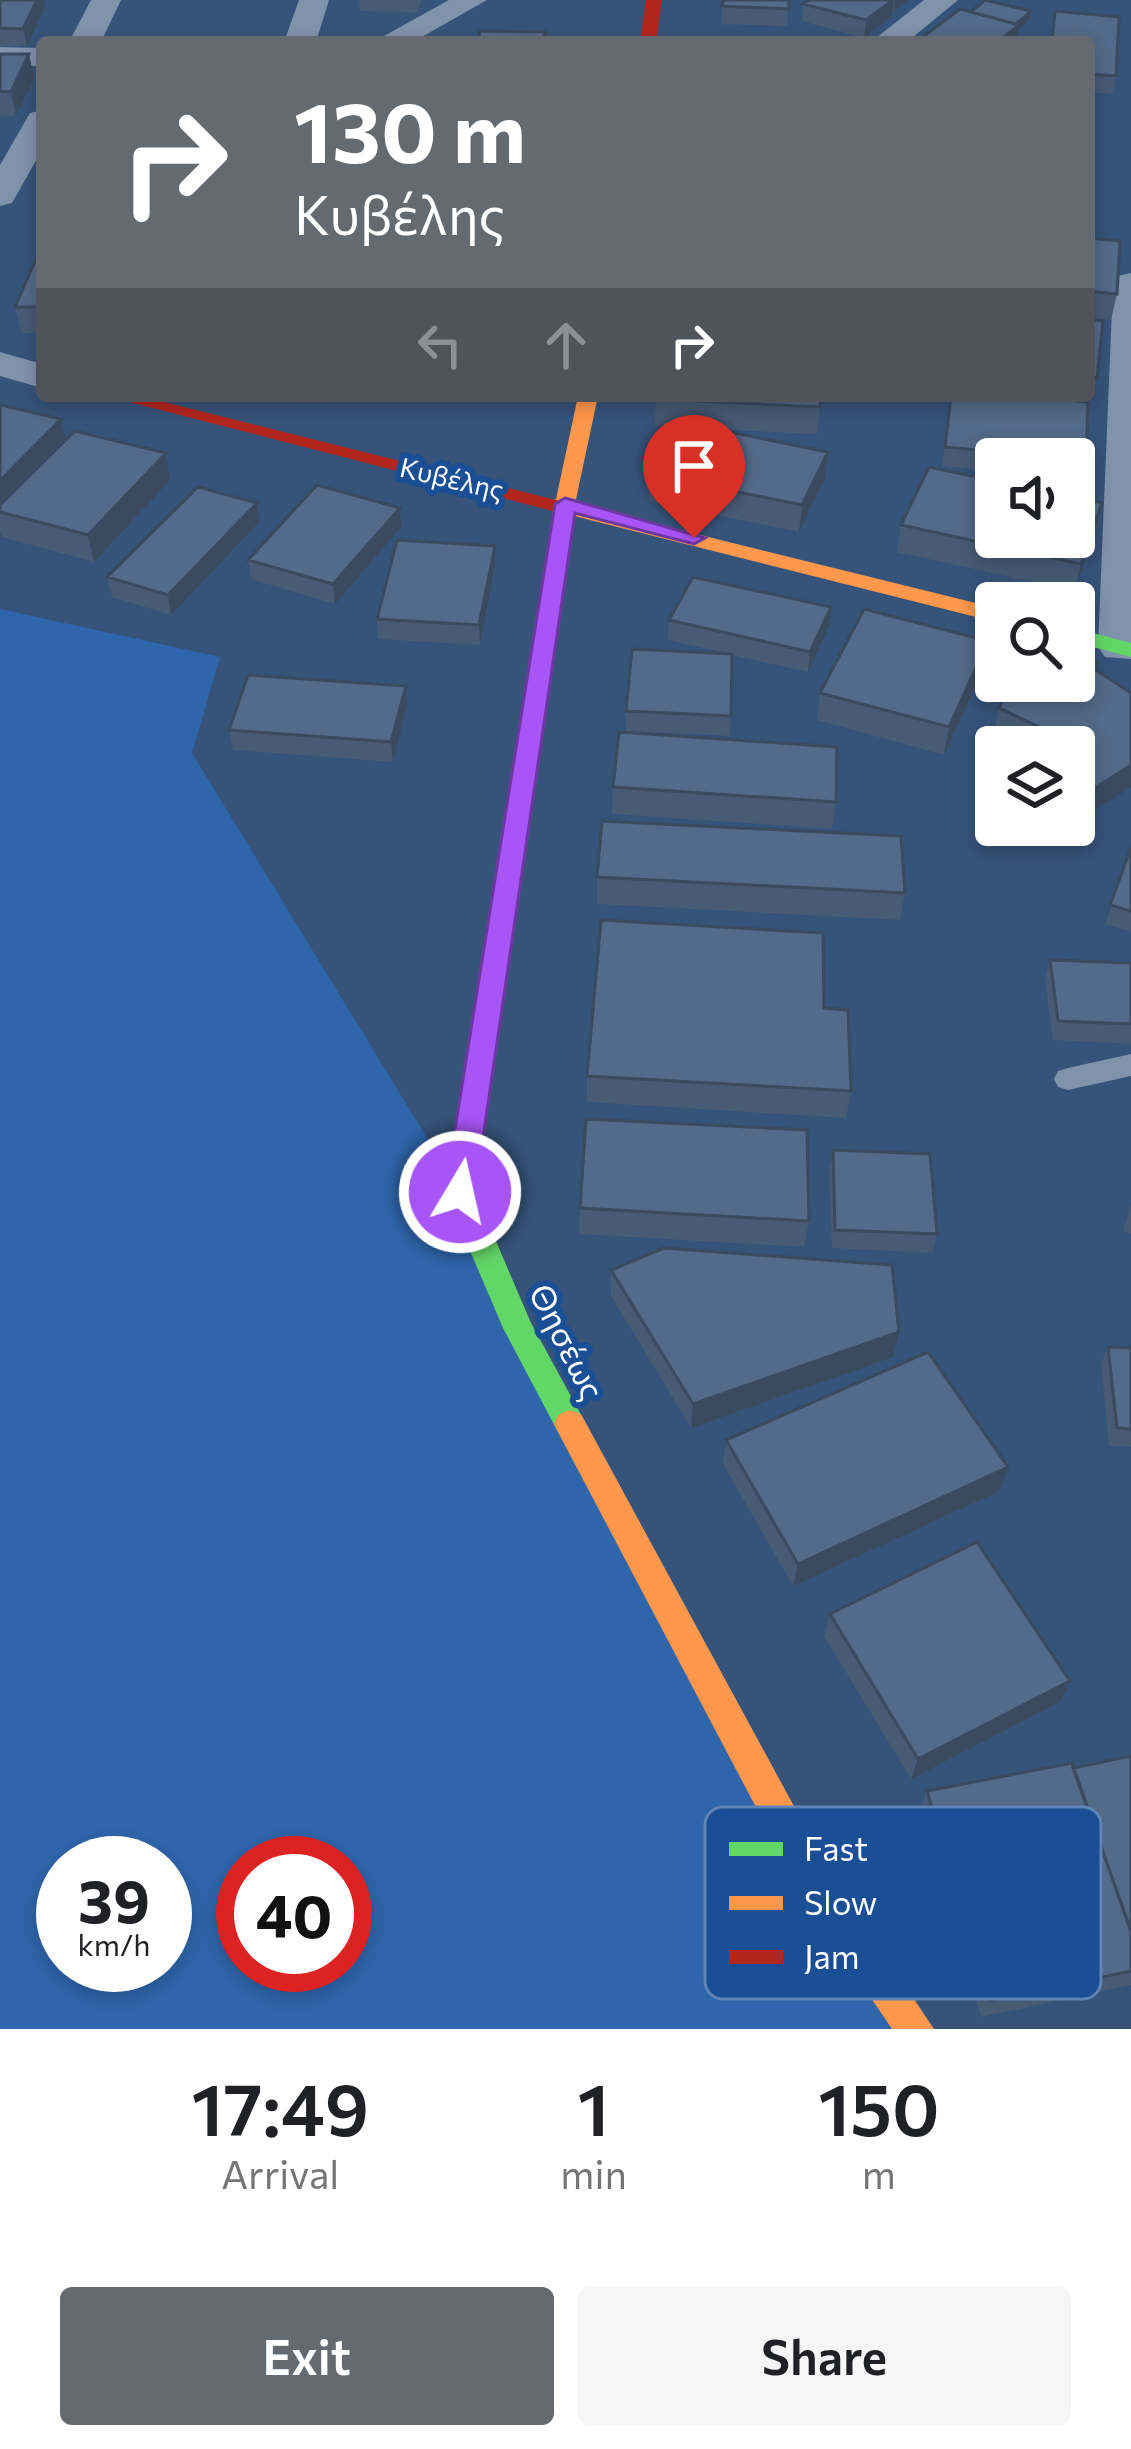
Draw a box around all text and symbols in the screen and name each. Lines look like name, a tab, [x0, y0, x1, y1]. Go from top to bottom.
text: 130 m	[294, 78, 526, 180]
icon: right	[96, 84, 252, 240]
text: Κυβέλης	[294, 180, 505, 246]
icon: left	[407, 312, 473, 378]
icon: ahead	[533, 312, 599, 378]
icon: right	[659, 312, 725, 378]
pin	[643, 415, 745, 538]
icon: arrive	[661, 433, 727, 499]
map controls	[975, 438, 1095, 846]
button: sound	[975, 438, 1095, 558]
street label: Κυβέλης	[397, 450, 507, 506]
button: search	[975, 582, 1095, 702]
button: layers	[975, 726, 1095, 846]
position arrow	[397, 1129, 523, 1255]
street label: Θησέως	[521, 1276, 615, 1406]
legend	[705, 1807, 1101, 1999]
text: Fast	[804, 1827, 868, 1868]
speed limit sign: 40	[216, 1836, 372, 1992]
text: 39	[78, 1862, 150, 1935]
text: Slow	[804, 1881, 877, 1922]
text: km/h	[78, 1925, 150, 1962]
text: Jam	[804, 1935, 860, 1976]
text: 17:49	[191, 2063, 369, 2151]
text: 1	[578, 2063, 610, 2151]
text: 150	[818, 2063, 940, 2151]
text: Arrival	[221, 2149, 339, 2197]
text: min	[560, 2149, 627, 2197]
text: m	[862, 2149, 896, 2197]
button: Exit	[60, 2287, 554, 2425]
button: Share	[578, 2287, 1071, 2425]

